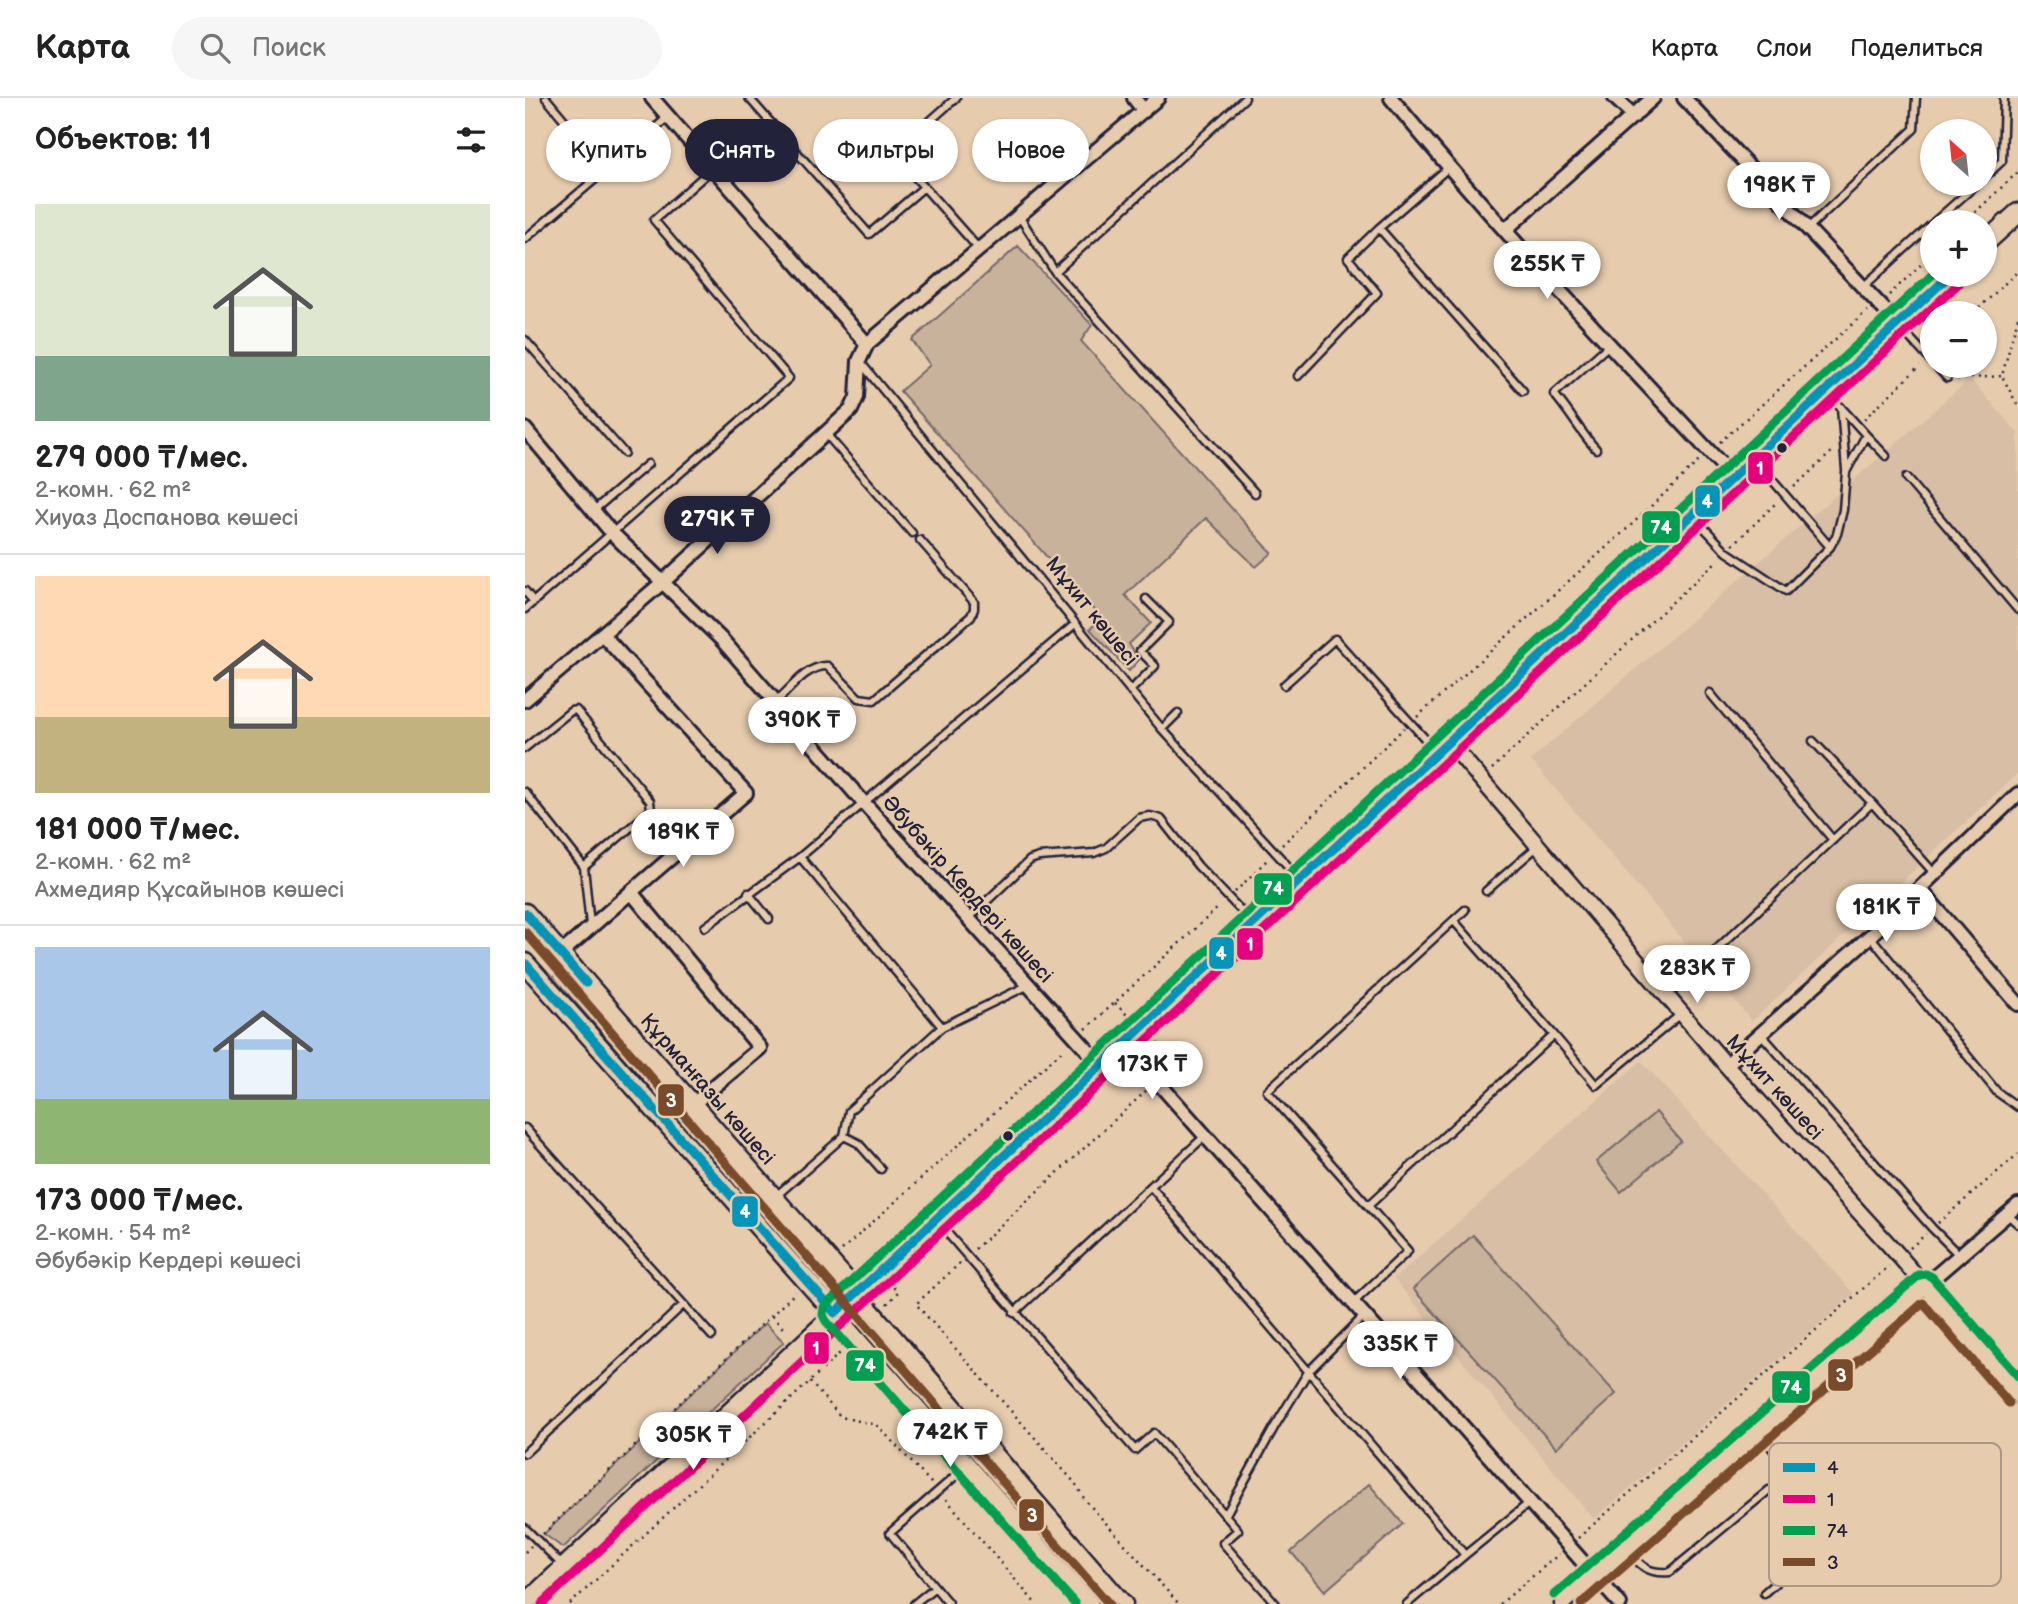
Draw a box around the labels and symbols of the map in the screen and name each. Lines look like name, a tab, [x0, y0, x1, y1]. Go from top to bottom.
north arrow	[1920, 119, 1997, 196]
pin: 198K ₸	[1722, 162, 1836, 222]
pin: 255K ₸	[1490, 242, 1604, 301]
unlabelled marker	[1775, 441, 1789, 455]
line badge: 1	[1747, 451, 1774, 485]
text: 1	[1756, 458, 1764, 481]
line badge: 4	[1694, 484, 1721, 518]
text: 4	[1701, 491, 1713, 514]
pin: 279K ₸	[660, 496, 774, 556]
line badge: 74	[1641, 510, 1681, 544]
text: 74	[1650, 517, 1672, 540]
street label: Мұхит көшесі	[1040, 552, 1143, 671]
pin: 390K ₸	[745, 698, 859, 757]
street label: Әбубәкір Кердері көшесі	[877, 791, 1058, 988]
pin: 189K ₸	[626, 810, 740, 869]
line badge: 74	[1253, 872, 1293, 906]
text: 74	[1262, 878, 1284, 901]
pin: 181K ₸	[1829, 884, 1943, 944]
line badge: 1	[1236, 927, 1264, 961]
text: 1	[1246, 934, 1254, 957]
line badge: 4	[1208, 936, 1235, 970]
text: 4	[1215, 943, 1227, 966]
pin: 283K ₸	[1640, 946, 1754, 1005]
street label: Құрманғазы көшесі	[635, 1008, 780, 1170]
street label: Мұхит көшесі	[1721, 1030, 1828, 1145]
pin: 173K ₸	[1095, 1042, 1209, 1101]
line badge: 3	[657, 1083, 685, 1117]
text: 3	[665, 1090, 677, 1113]
unlabelled marker	[1001, 1129, 1015, 1143]
line badge: 4	[731, 1195, 759, 1228]
text: 4	[739, 1201, 751, 1224]
pin: 335K ₸	[1343, 1322, 1457, 1381]
line badge: 1	[803, 1331, 830, 1365]
text: 1	[812, 1338, 820, 1361]
line badge: 74	[845, 1349, 885, 1382]
text: 74	[854, 1355, 876, 1378]
line badge: 3	[1827, 1358, 1854, 1392]
text: 3	[1835, 1365, 1847, 1388]
line badge: 74	[1771, 1370, 1811, 1404]
text: 74	[1780, 1377, 1802, 1400]
pin: 742K ₸	[893, 1410, 1007, 1469]
pin: 305K ₸	[636, 1412, 750, 1472]
legend	[1769, 1443, 2001, 1586]
text: 4	[1827, 1457, 1839, 1480]
text: 1	[1827, 1489, 1834, 1512]
line badge: 3	[1018, 1498, 1045, 1532]
text: 3	[1026, 1505, 1038, 1528]
text: 74	[1827, 1520, 1848, 1543]
text: 3	[1827, 1552, 1839, 1575]

